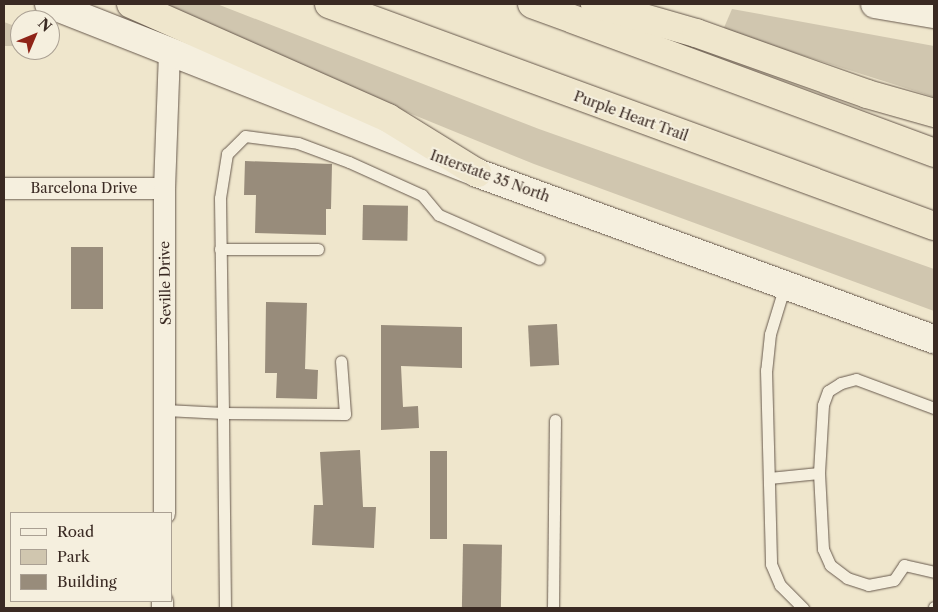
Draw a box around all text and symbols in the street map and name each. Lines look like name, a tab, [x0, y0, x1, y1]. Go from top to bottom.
north arrow	[10, 10, 60, 60]
text: N	[34, 14, 56, 36]
street label: Purple Heart Trail	[571, 87, 691, 145]
street label: Interstate 35 North	[428, 147, 552, 205]
street label: Barcelona Drive	[30, 180, 138, 196]
street label: Seville Drive	[156, 241, 174, 325]
legend	[10, 512, 172, 602]
text: Road	[57, 522, 94, 541]
text: Park	[57, 547, 90, 566]
text: Building	[57, 572, 117, 591]

